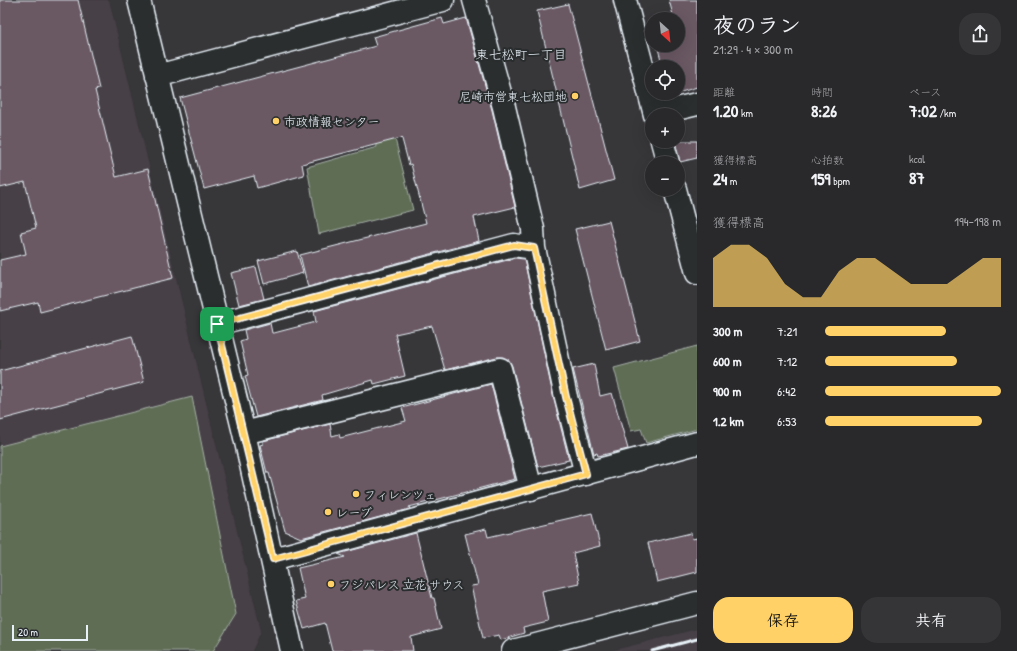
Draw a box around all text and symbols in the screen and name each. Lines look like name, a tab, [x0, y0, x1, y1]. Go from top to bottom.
text: 夜のラン	[713, 10, 801, 40]
north arrow	[645, 12, 685, 52]
map controls	[645, 12, 685, 196]
button: share	[959, 13, 1001, 55]
text: 21:29 · 4 × 300 m	[713, 40, 793, 58]
district label: 東七松町一丁目	[475, 45, 567, 63]
button: locate	[645, 60, 685, 100]
text: 距離	[713, 85, 735, 99]
text: 時間	[811, 85, 833, 99]
text: ペース	[909, 85, 941, 99]
place label: 尼崎市営東七松団地	[459, 88, 567, 105]
marker: 尼崎市営東七松団地	[570, 91, 580, 101]
text: 1.20	[713, 99, 738, 122]
text: 8:26	[811, 99, 837, 122]
text: 7:02	[909, 99, 937, 122]
text: km	[738, 106, 753, 120]
text: /km	[937, 106, 956, 120]
button: +	[645, 108, 685, 148]
place label: 市政情報センター	[284, 113, 380, 130]
marker: 市政情報センター	[271, 116, 281, 126]
text: kcal	[909, 152, 925, 166]
text: 獲得標高	[713, 153, 757, 167]
text: 心拍数	[811, 153, 844, 167]
button: −	[645, 156, 685, 196]
text: 87	[909, 166, 925, 189]
text: 24	[713, 167, 727, 190]
text: 159	[811, 167, 831, 190]
text: m	[727, 174, 737, 188]
text: bpm	[831, 174, 850, 188]
text: 194–198 m	[954, 212, 1001, 230]
text: 獲得標高	[713, 213, 765, 231]
pin	[200, 307, 234, 341]
icon: arrive	[206, 313, 228, 335]
text: 300 m	[713, 322, 742, 340]
text: 7:21	[777, 322, 797, 340]
text: 600 m	[713, 352, 742, 370]
text: 7:12	[777, 352, 797, 370]
text: 900 m	[713, 382, 741, 400]
text: 6:42	[777, 382, 796, 400]
text: 1.2 km	[713, 412, 744, 430]
text: 6:53	[777, 412, 797, 430]
place label: フィレンツェ	[364, 486, 436, 503]
marker: フィレンツェ	[351, 489, 361, 499]
place label: レーブ	[336, 504, 372, 521]
marker: レーブ	[323, 507, 333, 517]
place label: フジパレス 立花 サウス	[339, 576, 464, 593]
marker: フジパレス 立花 サウス	[326, 579, 336, 589]
button: 保存	[713, 597, 853, 643]
button: 共有	[861, 597, 1001, 643]
scale bar	[12, 623, 88, 642]
text: 20 m	[18, 625, 38, 639]

